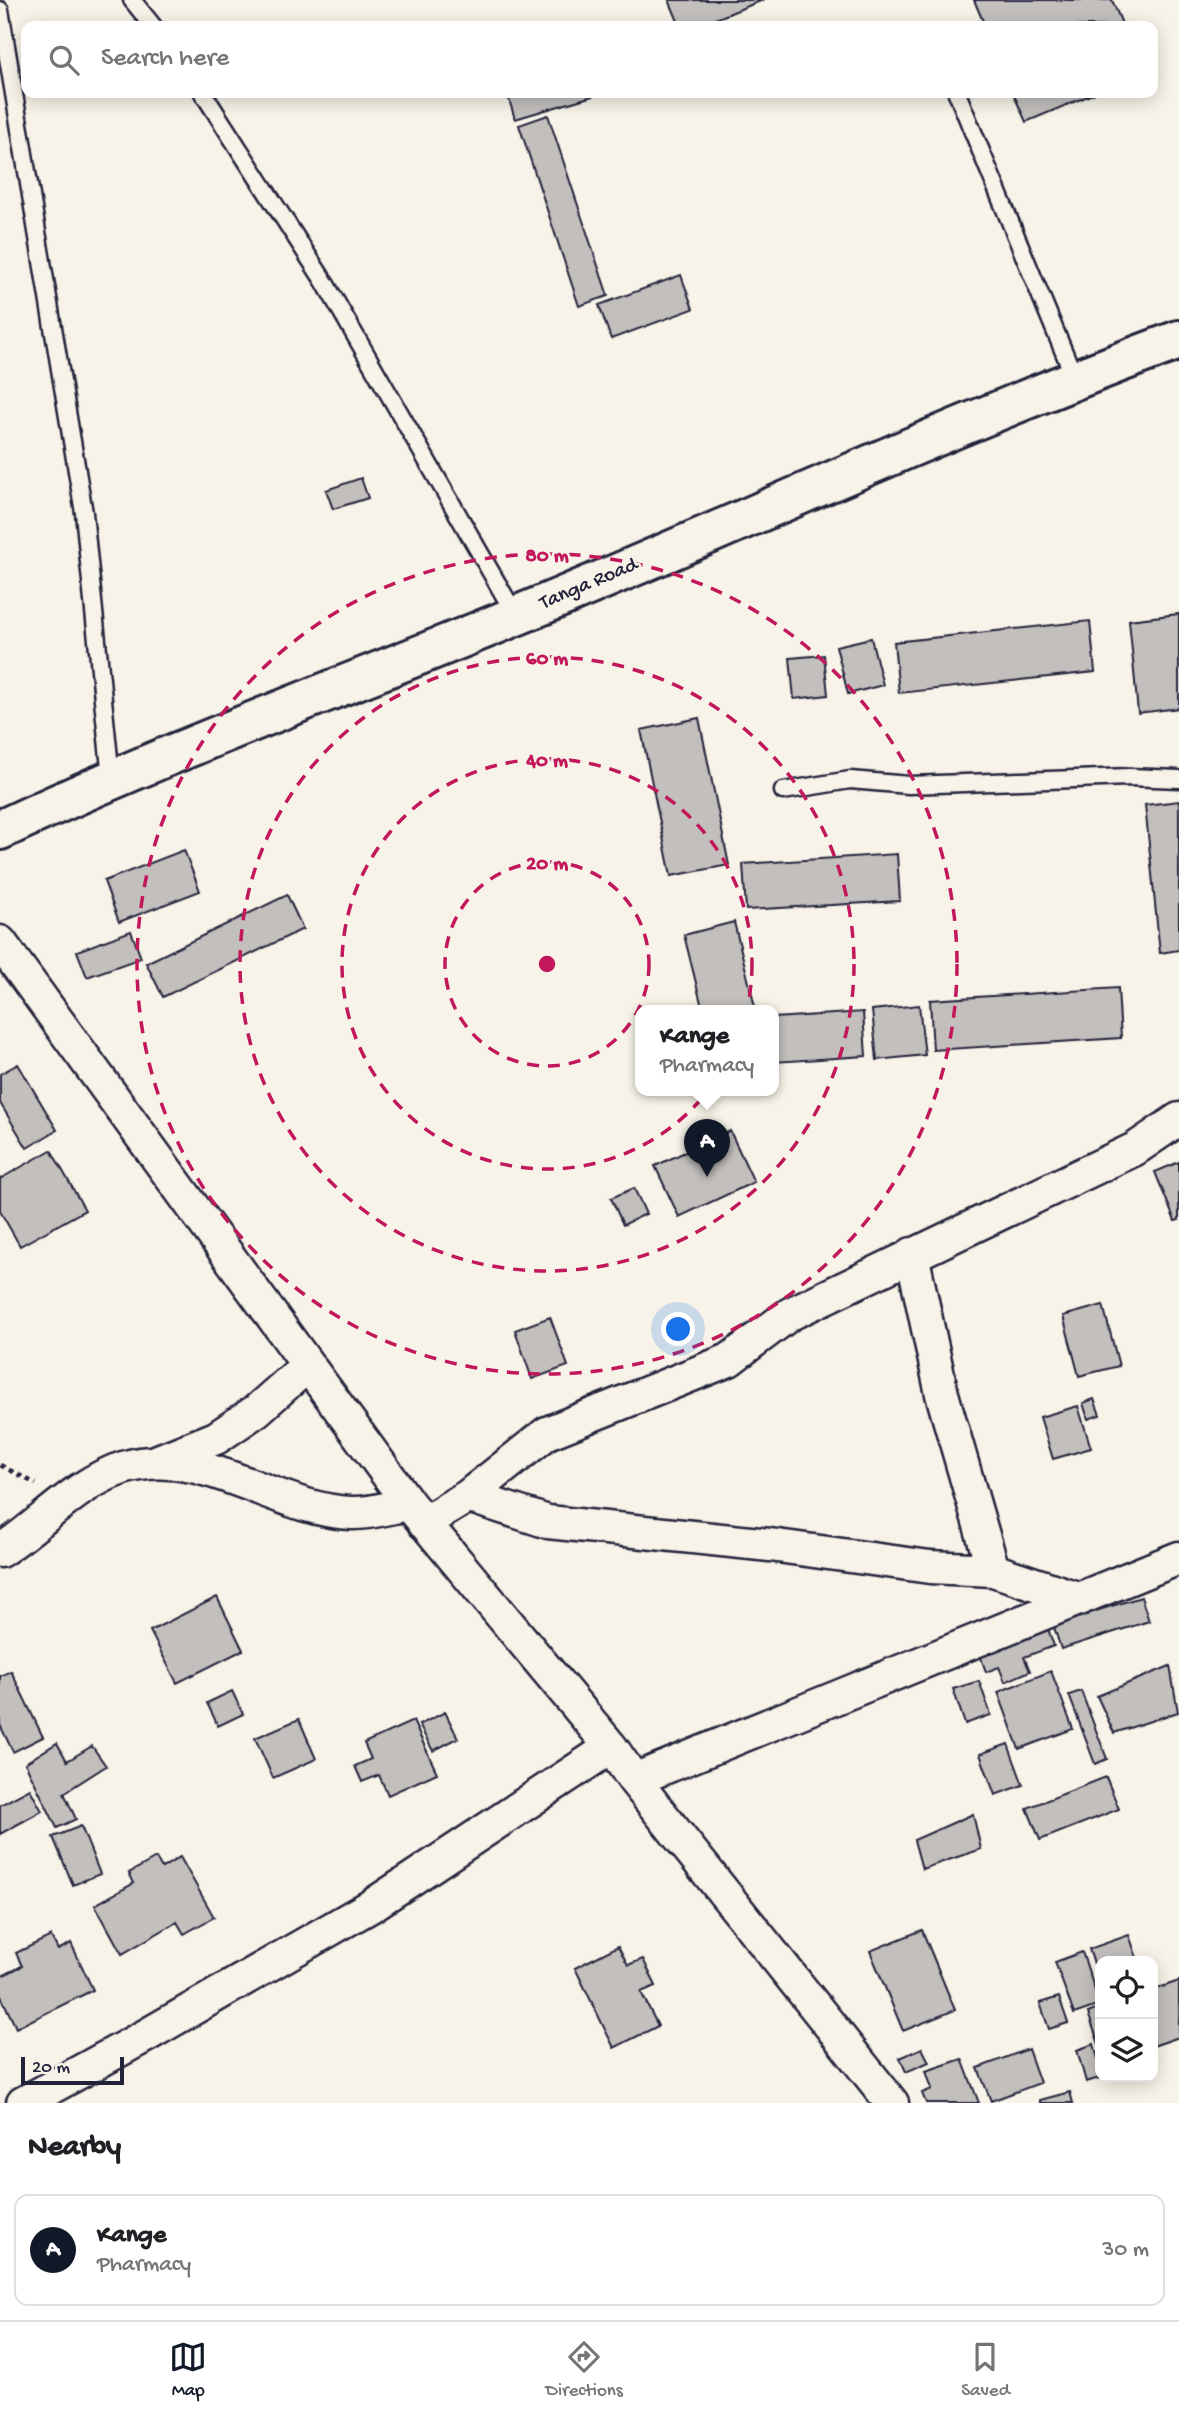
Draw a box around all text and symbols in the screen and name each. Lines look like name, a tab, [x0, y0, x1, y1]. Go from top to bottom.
search box	[21, 21, 1158, 98]
icon: search	[45, 41, 83, 79]
text: Search here	[101, 44, 229, 75]
text: 80 m	[525, 545, 569, 570]
street label: Tanga Road	[535, 552, 643, 617]
text: 60 m	[526, 648, 568, 673]
text: 40 m	[525, 750, 568, 775]
text: 20 m	[526, 853, 568, 878]
centre of rings	[535, 952, 559, 976]
popup	[635, 1005, 779, 1096]
text: Kange	[660, 1022, 729, 1053]
text: Pharmacy	[660, 1053, 754, 1080]
pin: A	[684, 1119, 730, 1177]
your location	[661, 1312, 695, 1346]
map controls	[1095, 1956, 1158, 2082]
button: locate	[1095, 1956, 1158, 2019]
button: layers	[1095, 2019, 1158, 2082]
scale bar	[21, 2054, 124, 2086]
text: 20 m	[32, 2057, 70, 2080]
text: Nearby	[28, 2131, 121, 2166]
text: Kange	[97, 2221, 166, 2252]
text: A	[46, 2237, 60, 2264]
text: 30 m	[1102, 2237, 1149, 2264]
text: Pharmacy	[97, 2252, 191, 2279]
tab: Map	[169, 2338, 207, 2403]
tab: Directions	[546, 2338, 623, 2403]
tab: Saved	[961, 2338, 1010, 2403]

